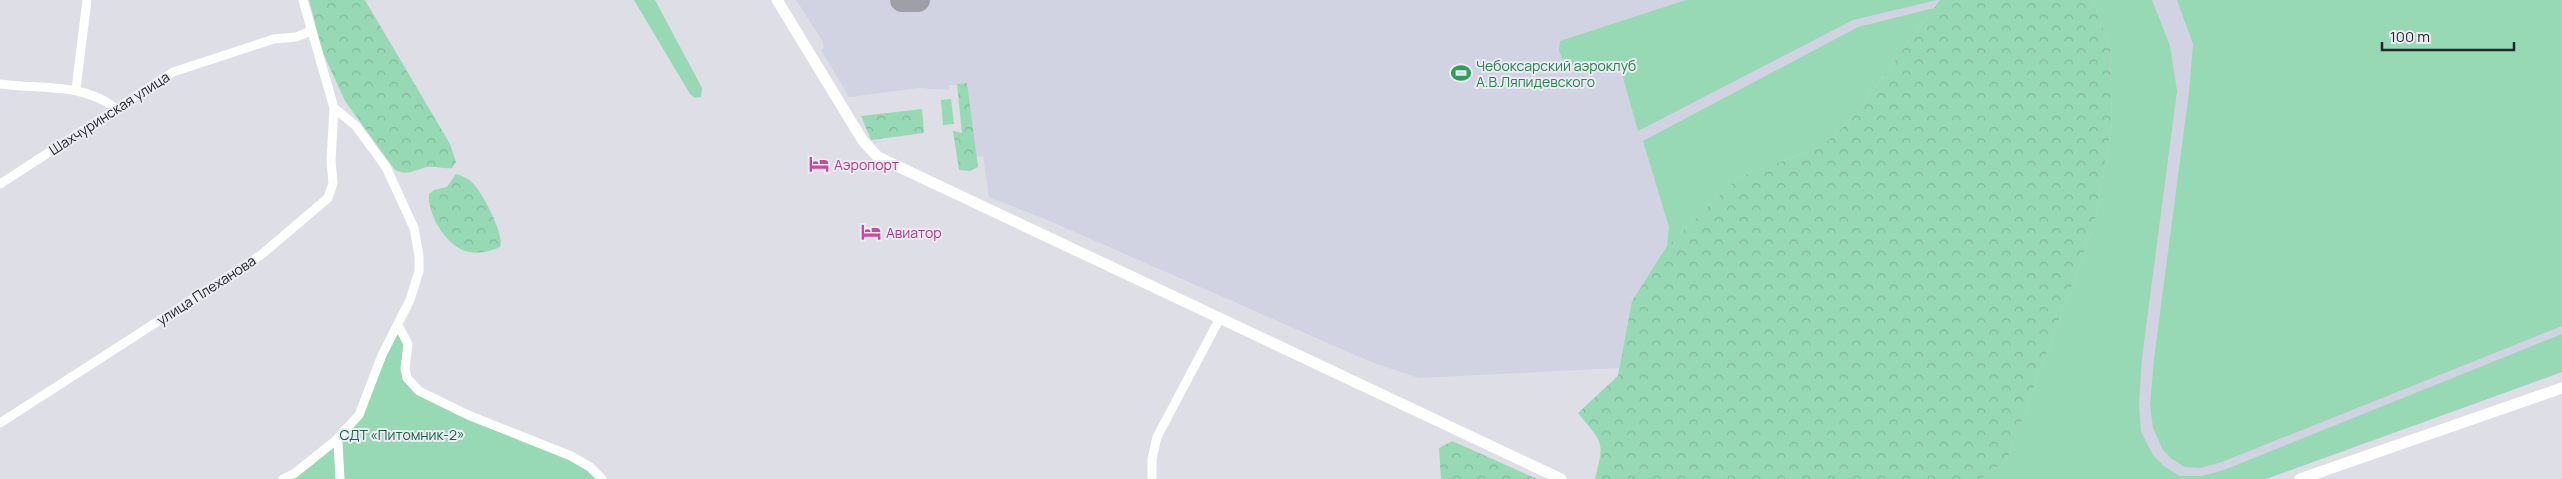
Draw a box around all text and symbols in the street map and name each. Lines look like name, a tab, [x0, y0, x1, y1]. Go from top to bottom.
scale bar	[2382, 20, 2514, 52]
text: 100 m	[2390, 26, 2430, 47]
place label: Чебоксарский аэроклуб А.В.Ляпидевского	[1476, 56, 1636, 91]
sports icon: Чебоксарский аэроклуб А.В.Ляпидевского	[1450, 62, 1472, 84]
street label: Шахчуринская улица	[45, 67, 173, 159]
hotel icon: Аэропорт	[808, 153, 830, 175]
place label: Аэропорт	[834, 155, 899, 174]
hotel icon: Авиатор	[860, 221, 882, 243]
place label: Авиатор	[886, 223, 942, 242]
street label: улица Плеханова	[153, 251, 259, 329]
park label: СДТ «Питомник-2»	[340, 425, 464, 444]

